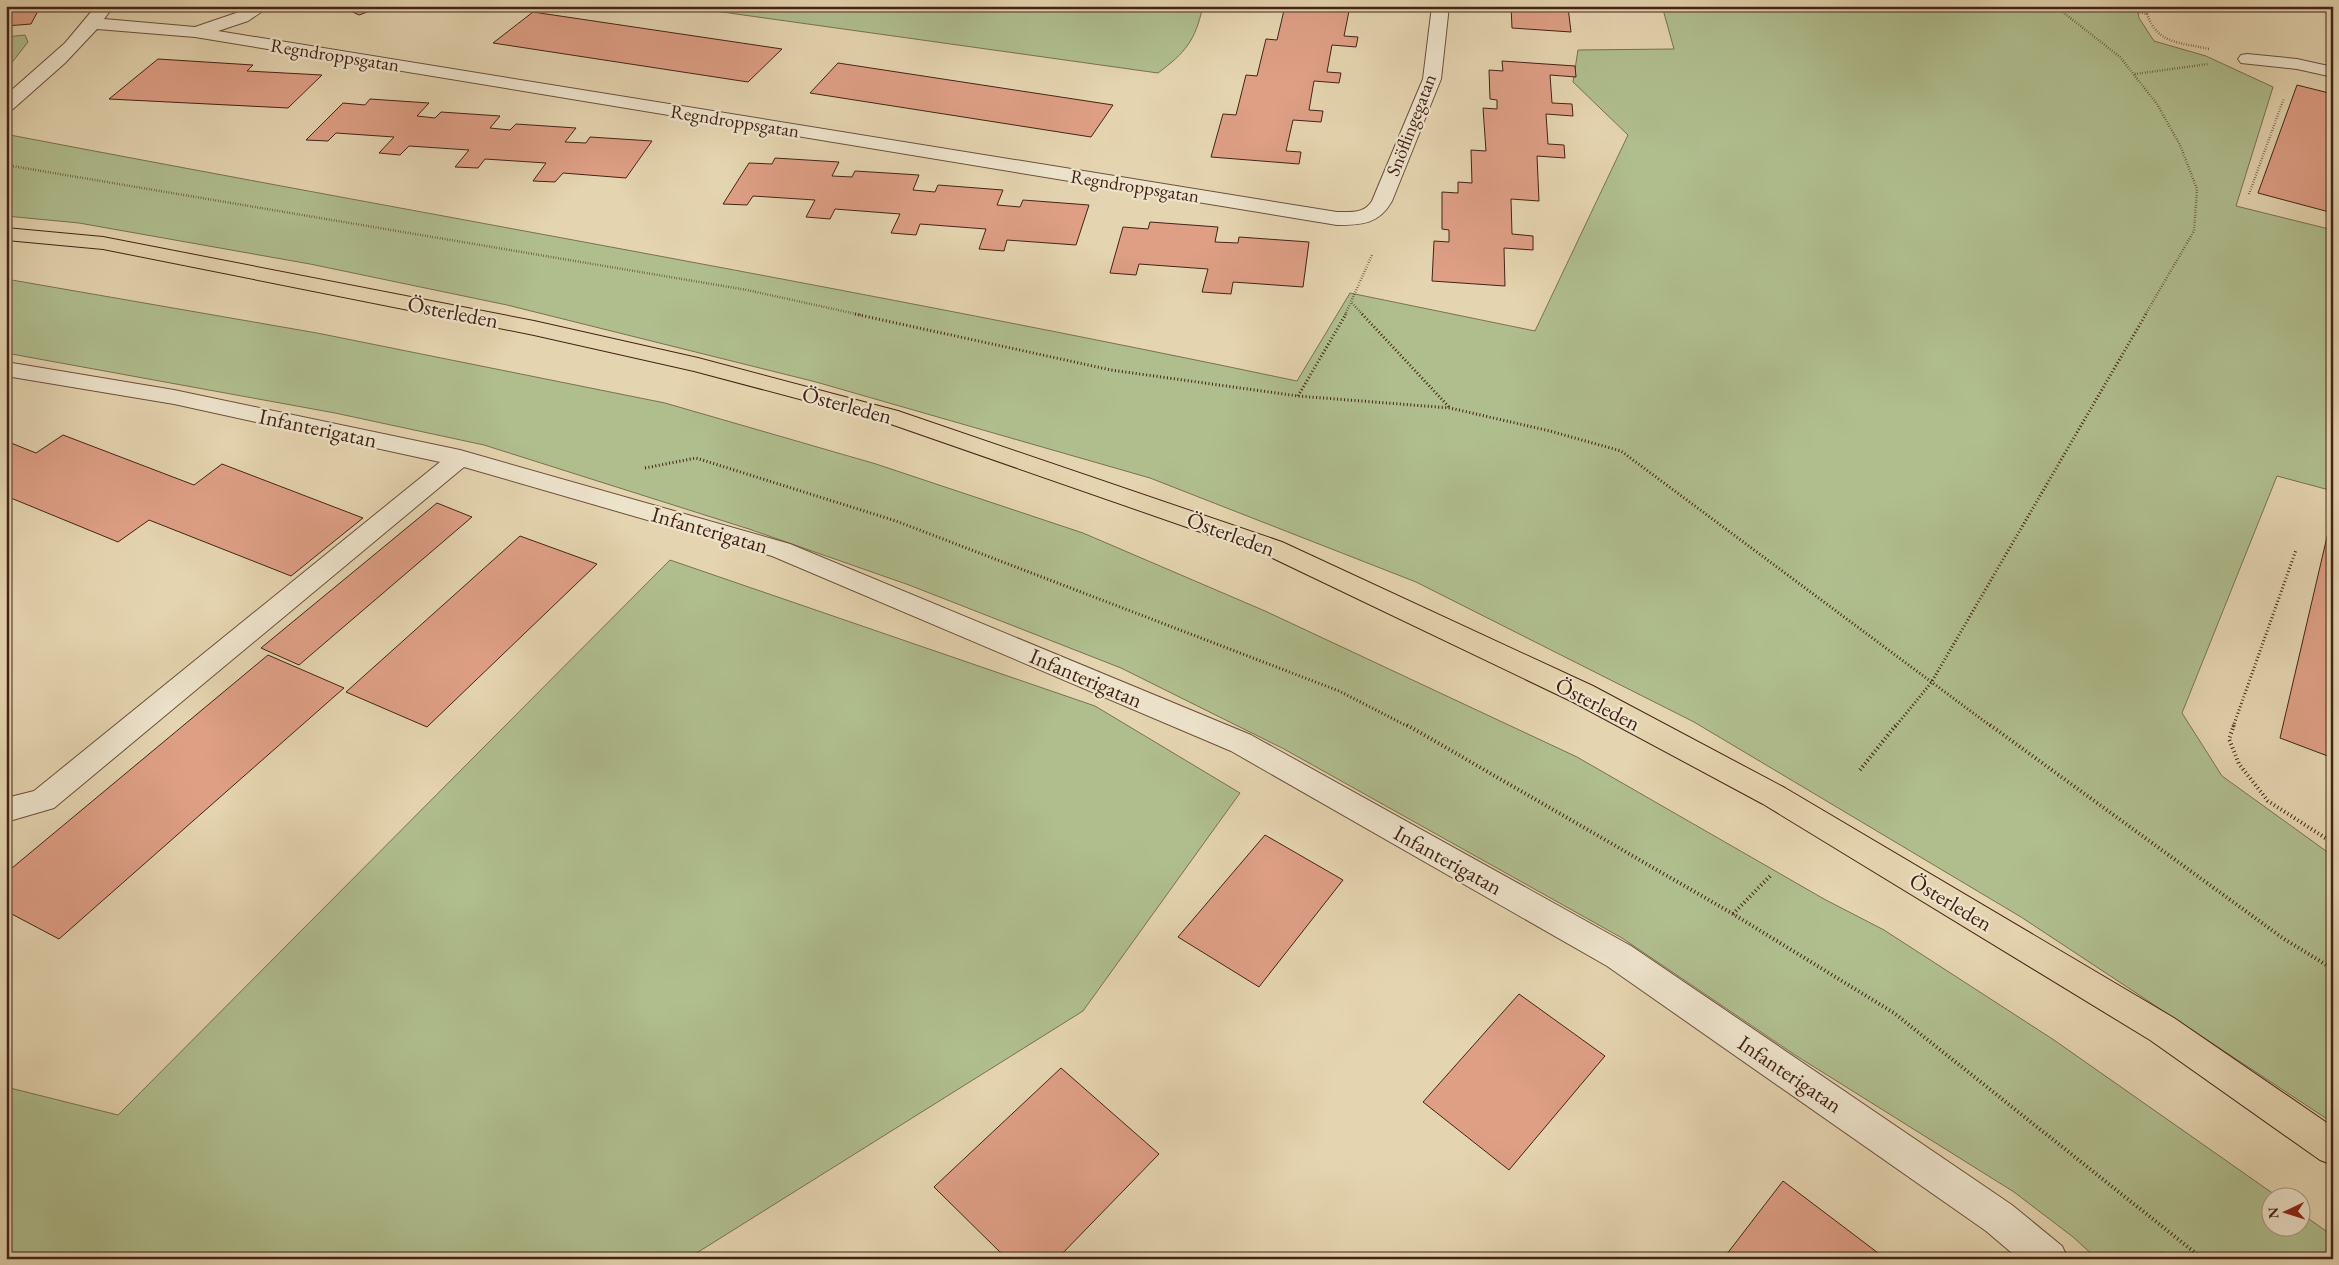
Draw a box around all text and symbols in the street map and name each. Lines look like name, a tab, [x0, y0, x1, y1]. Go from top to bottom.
street label: Regndroppsgatan	[269, 32, 401, 78]
street label: Snöflingegatan	[1380, 70, 1442, 180]
street label: Regndroppsgatan	[669, 98, 801, 144]
street label: Regndroppsgatan	[1069, 163, 1201, 209]
street label: Österleden	[405, 289, 501, 335]
street label: Österleden	[799, 379, 895, 431]
street label: Infanterigatan	[256, 401, 380, 455]
street label: Infanterigatan	[648, 500, 772, 561]
street label: Österleden	[1183, 505, 1279, 563]
street label: Infanterigatan	[1025, 641, 1147, 715]
street label: Österleden	[1551, 670, 1646, 738]
street label: Infanterigatan	[1389, 818, 1508, 902]
street label: Österleden	[1904, 866, 1998, 938]
street label: Infanterigatan	[1732, 1028, 1848, 1120]
north arrow	[2262, 1188, 2312, 1238]
text: N	[2264, 1206, 2282, 1219]

